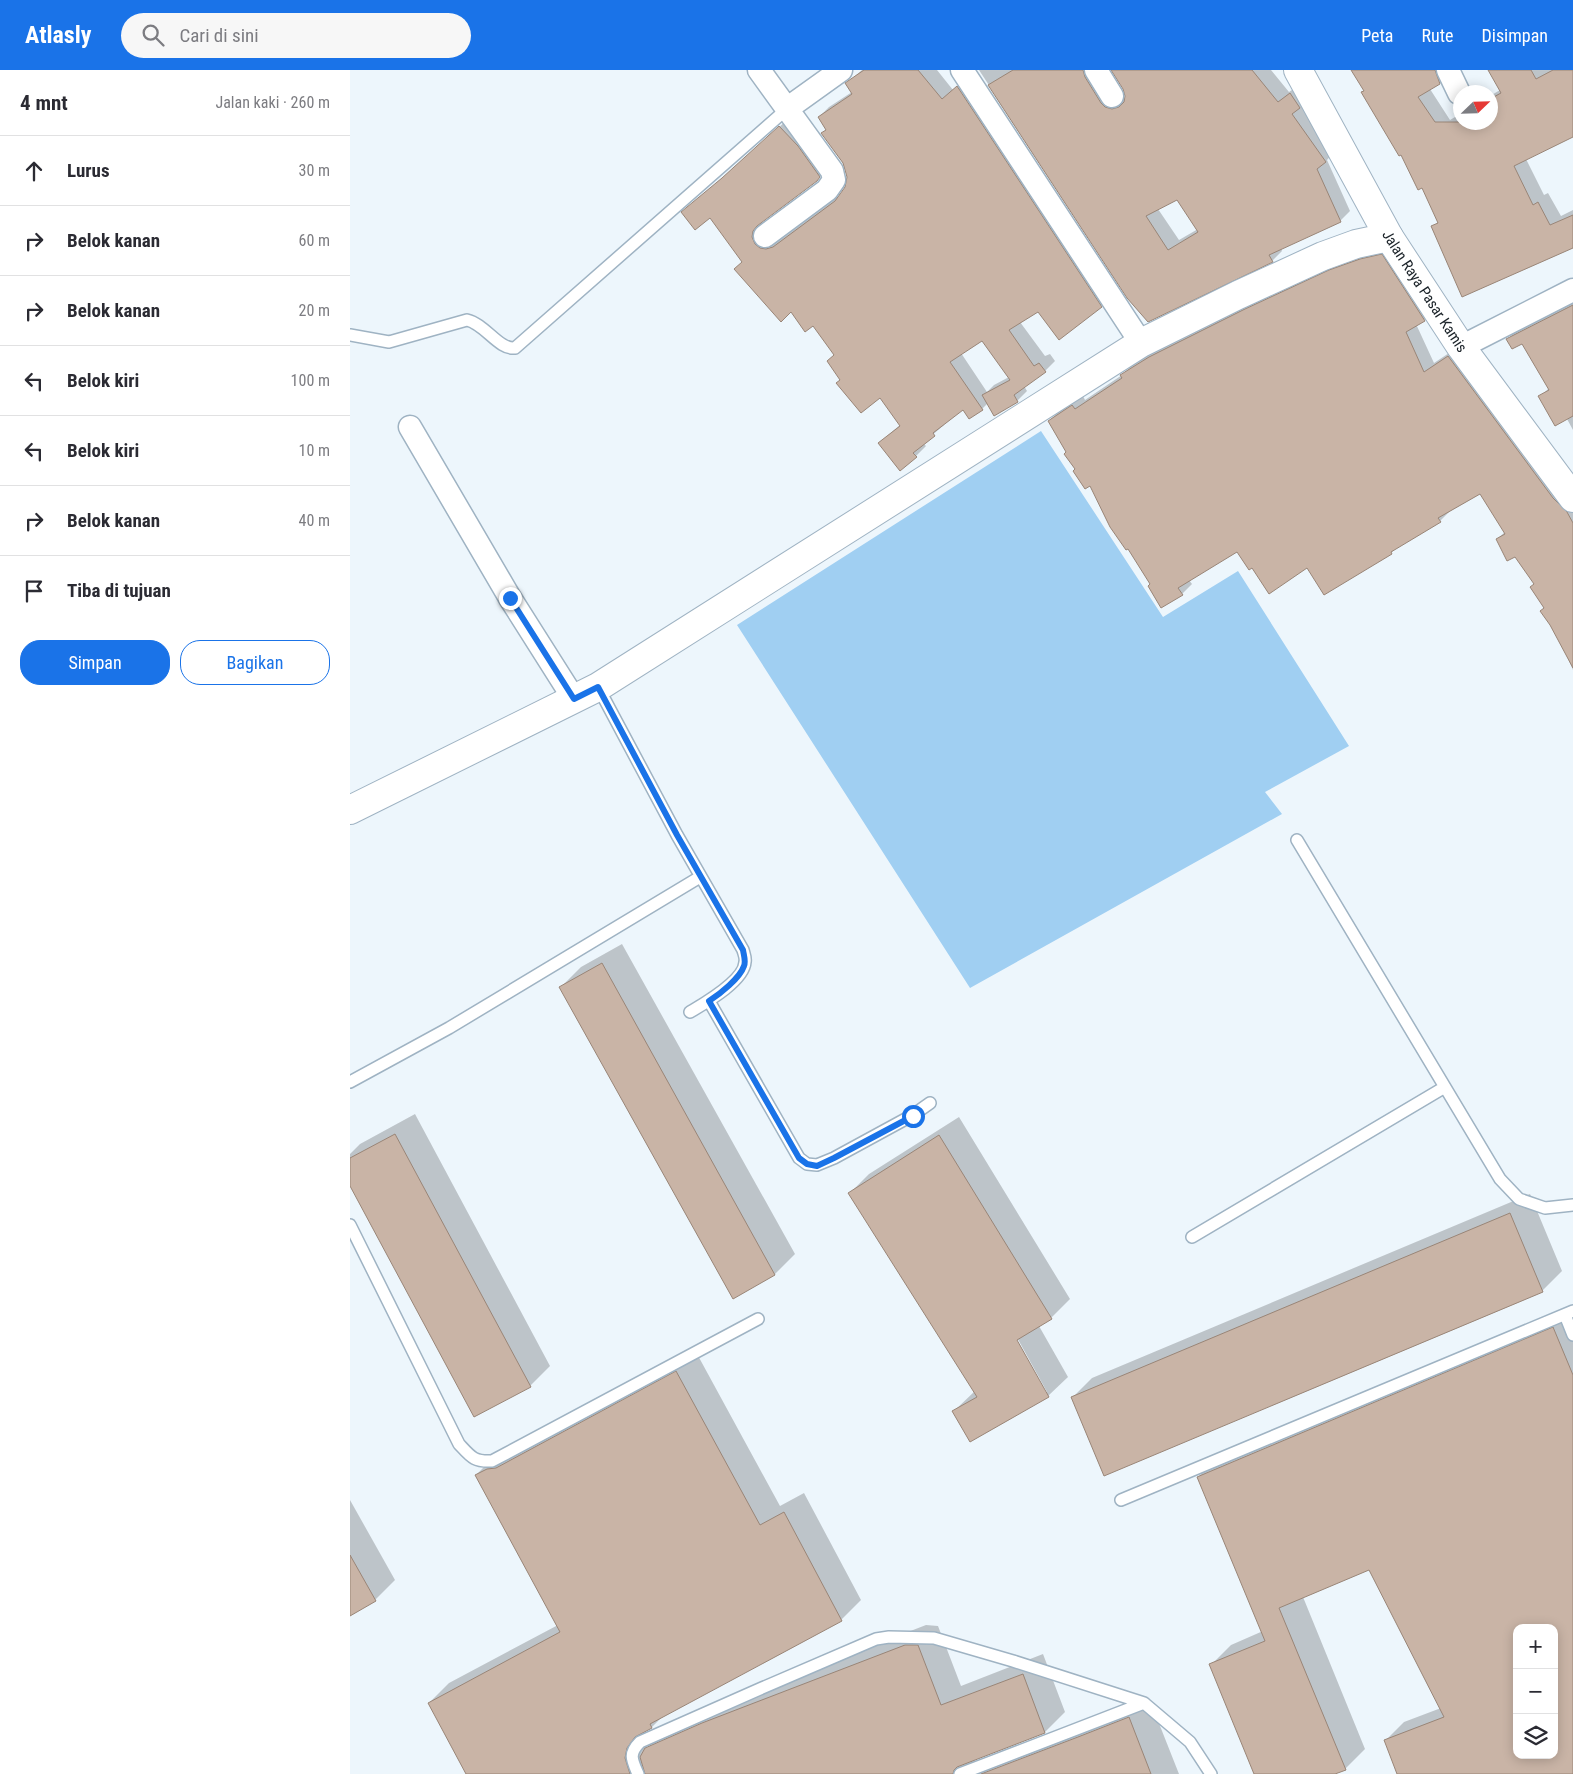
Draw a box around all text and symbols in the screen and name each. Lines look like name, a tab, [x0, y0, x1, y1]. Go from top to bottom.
search box	[121, 13, 471, 58]
text: Atlasly	[25, 21, 91, 49]
icon: search	[139, 21, 167, 49]
text: Cari di sini	[179, 24, 259, 47]
text: Peta	[1361, 25, 1393, 46]
text: Rute	[1421, 25, 1453, 46]
text: Disimpan	[1481, 25, 1548, 46]
north arrow	[1453, 85, 1498, 130]
text: 4 mnt	[20, 91, 68, 115]
text: Jalan kaki · 260 m	[215, 93, 330, 112]
icon: ahead	[20, 157, 48, 185]
text: Lurus	[67, 159, 110, 182]
text: 30 m	[298, 161, 330, 180]
icon: right	[20, 227, 48, 255]
street label: Jalan Raya Pasar Kamis	[1378, 227, 1471, 356]
text: Belok kanan	[67, 229, 160, 252]
text: 60 m	[298, 231, 330, 250]
icon: right	[20, 297, 48, 325]
text: Belok kanan	[67, 299, 160, 322]
text: 20 m	[298, 301, 330, 320]
icon: left	[20, 367, 48, 395]
text: Belok kiri	[67, 369, 139, 392]
text: 100 m	[291, 371, 330, 390]
icon: left	[20, 437, 48, 465]
text: Belok kiri	[67, 439, 139, 462]
text: 10 m	[298, 441, 330, 460]
icon: right	[20, 507, 48, 535]
text: Belok kanan	[67, 509, 160, 532]
text: 40 m	[298, 511, 330, 530]
icon: arrive	[20, 577, 48, 605]
text: Tiba di tujuan	[67, 579, 171, 602]
route end	[499, 587, 522, 610]
button: Simpan	[20, 640, 170, 685]
button: Bagikan	[180, 640, 330, 685]
route start	[902, 1105, 925, 1128]
map controls	[1513, 1624, 1558, 1759]
button: +	[1513, 1624, 1558, 1669]
button: −	[1513, 1669, 1558, 1714]
button: layers	[1513, 1714, 1558, 1759]

